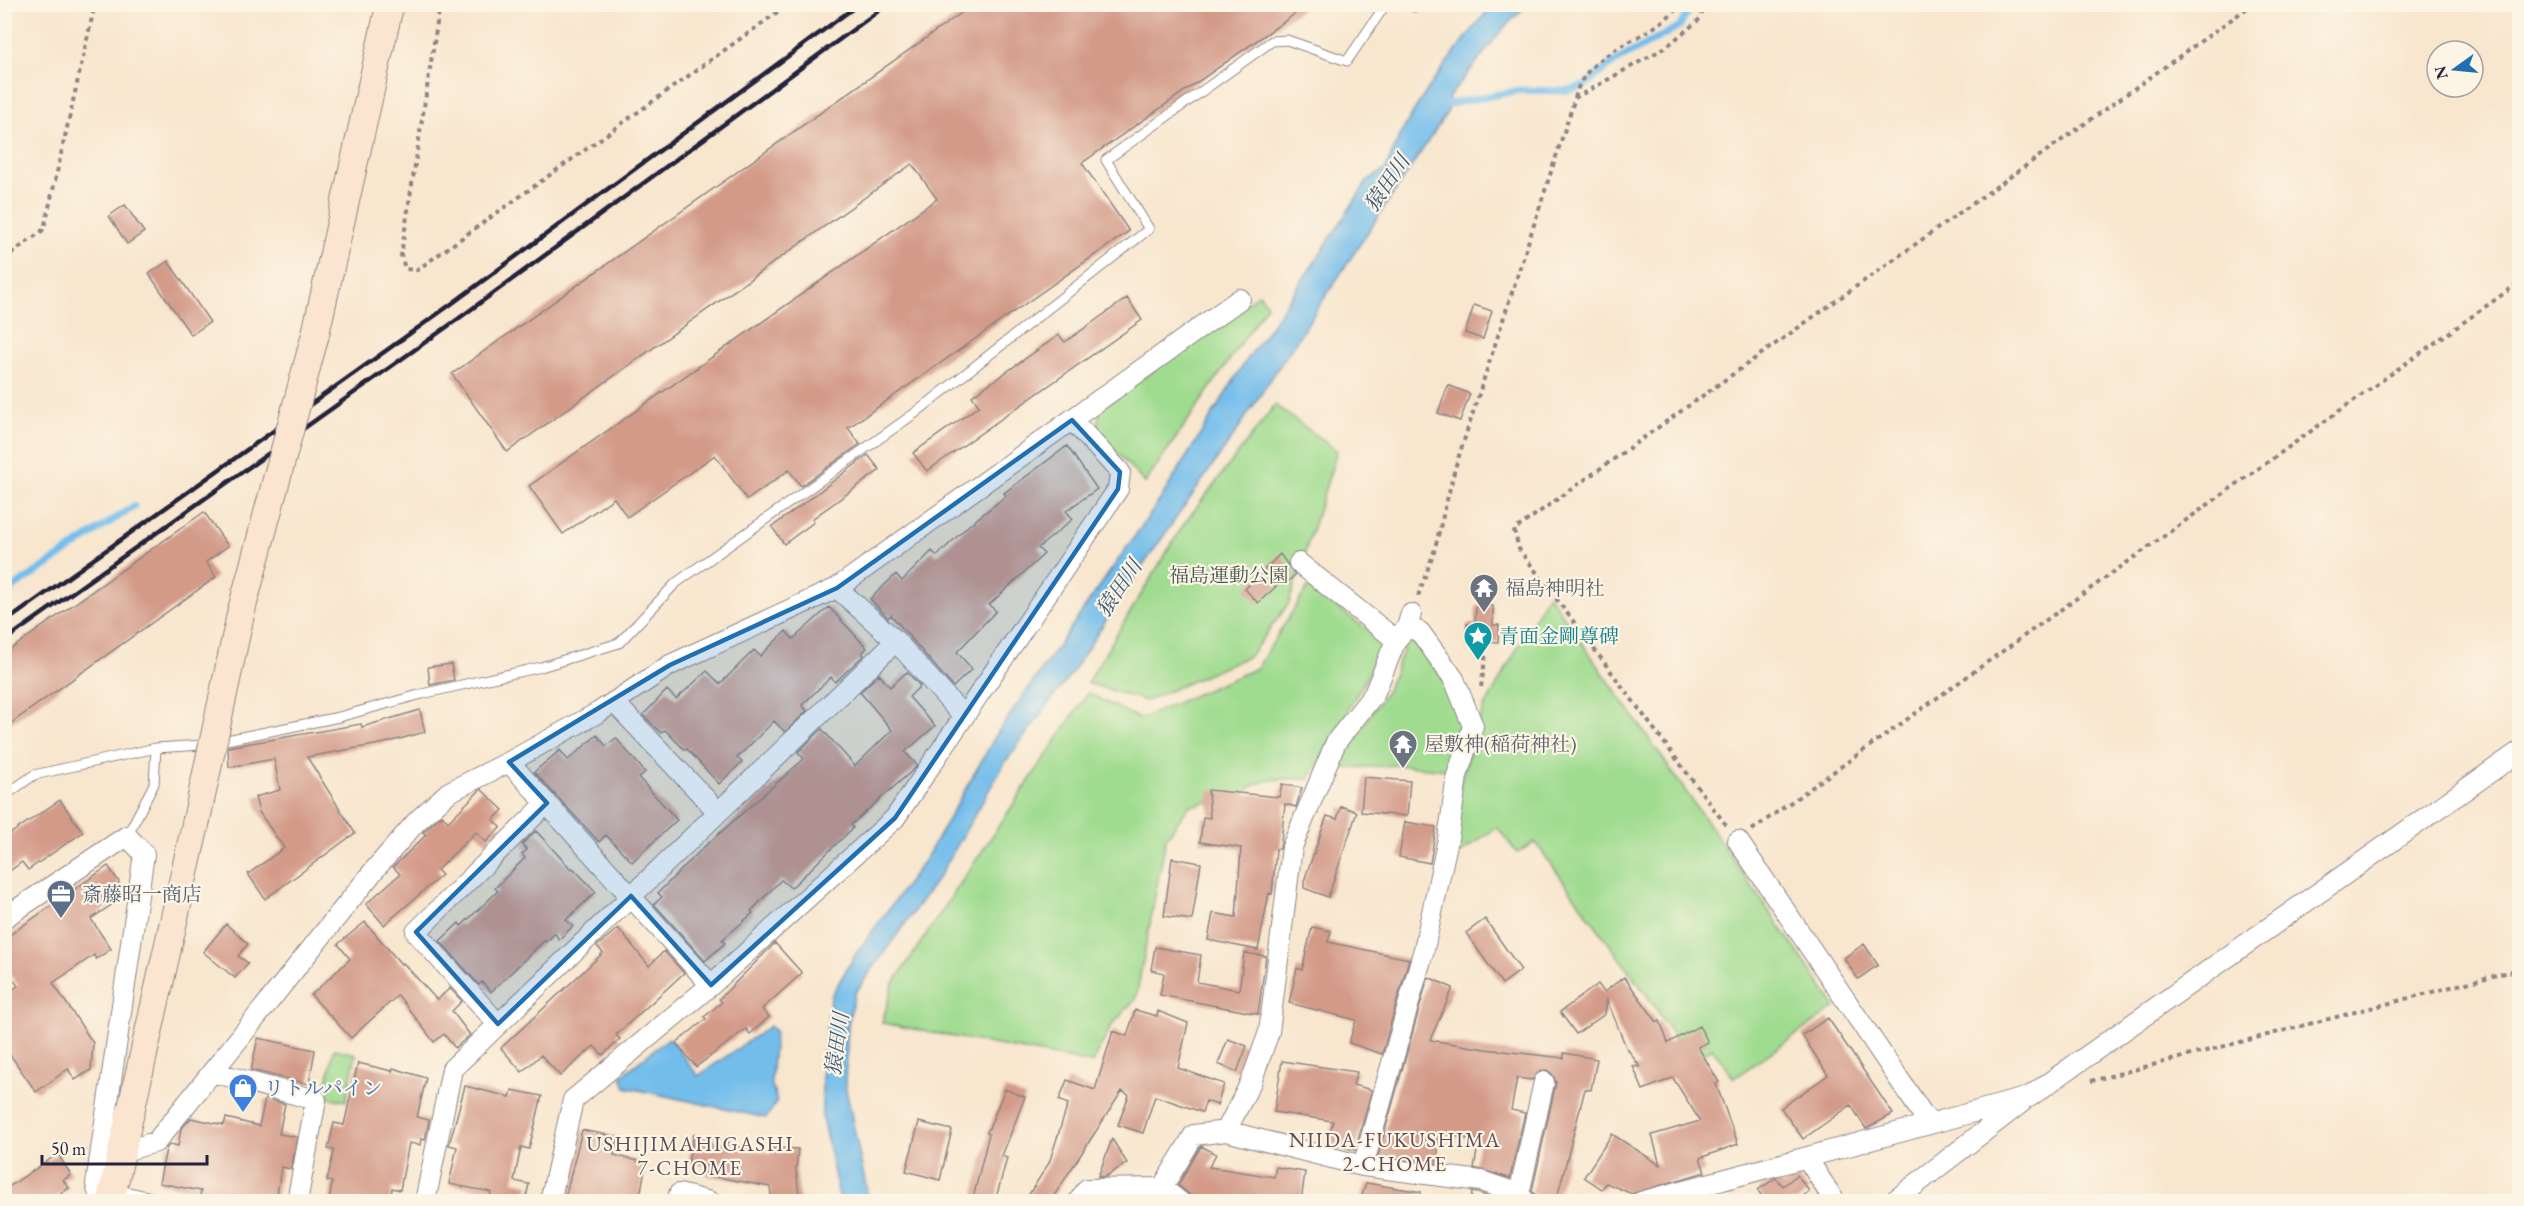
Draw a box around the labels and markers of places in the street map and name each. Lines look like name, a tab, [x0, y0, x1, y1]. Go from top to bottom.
temple icon: 福島神明社	[1468, 572, 1500, 614]
place label: 福島神明社	[1505, 575, 1605, 601]
place icon: 青面金剛尊碑	[1462, 620, 1494, 662]
place label: 青面金剛尊碑	[1499, 623, 1619, 649]
temple icon: 屋敷神(稲荷神社)	[1387, 728, 1419, 770]
place label: 屋敷神(稲荷神社)	[1424, 731, 1577, 757]
office icon: 斎藤昭一商店	[45, 878, 77, 920]
place label: 斎藤昭一商店	[82, 881, 202, 907]
shop icon: リトルパイン	[227, 1072, 259, 1114]
place label: リトルパイン	[264, 1075, 383, 1101]

